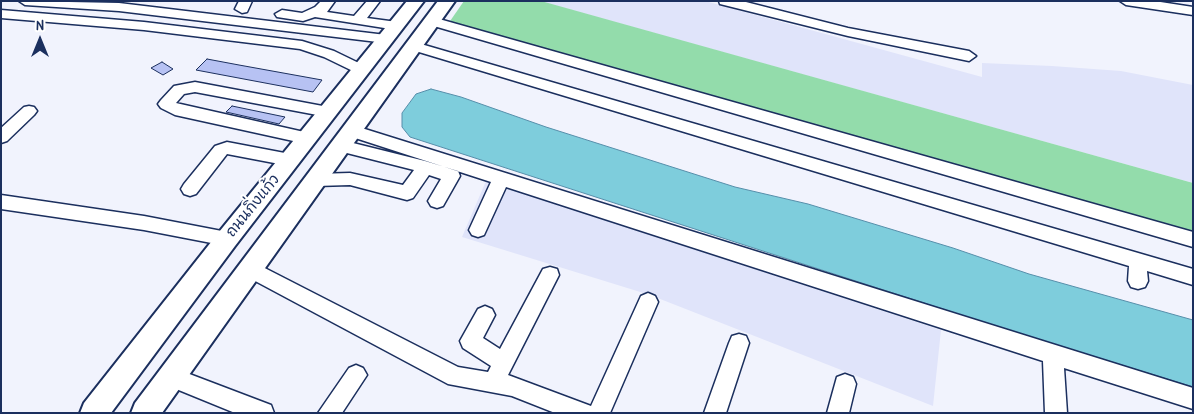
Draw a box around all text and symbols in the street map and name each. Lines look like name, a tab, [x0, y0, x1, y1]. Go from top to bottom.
north arrow	[15, 15, 65, 65]
text: N	[36, 15, 44, 34]
street label: ถนนกิ่งแก้ว	[222, 171, 284, 241]

